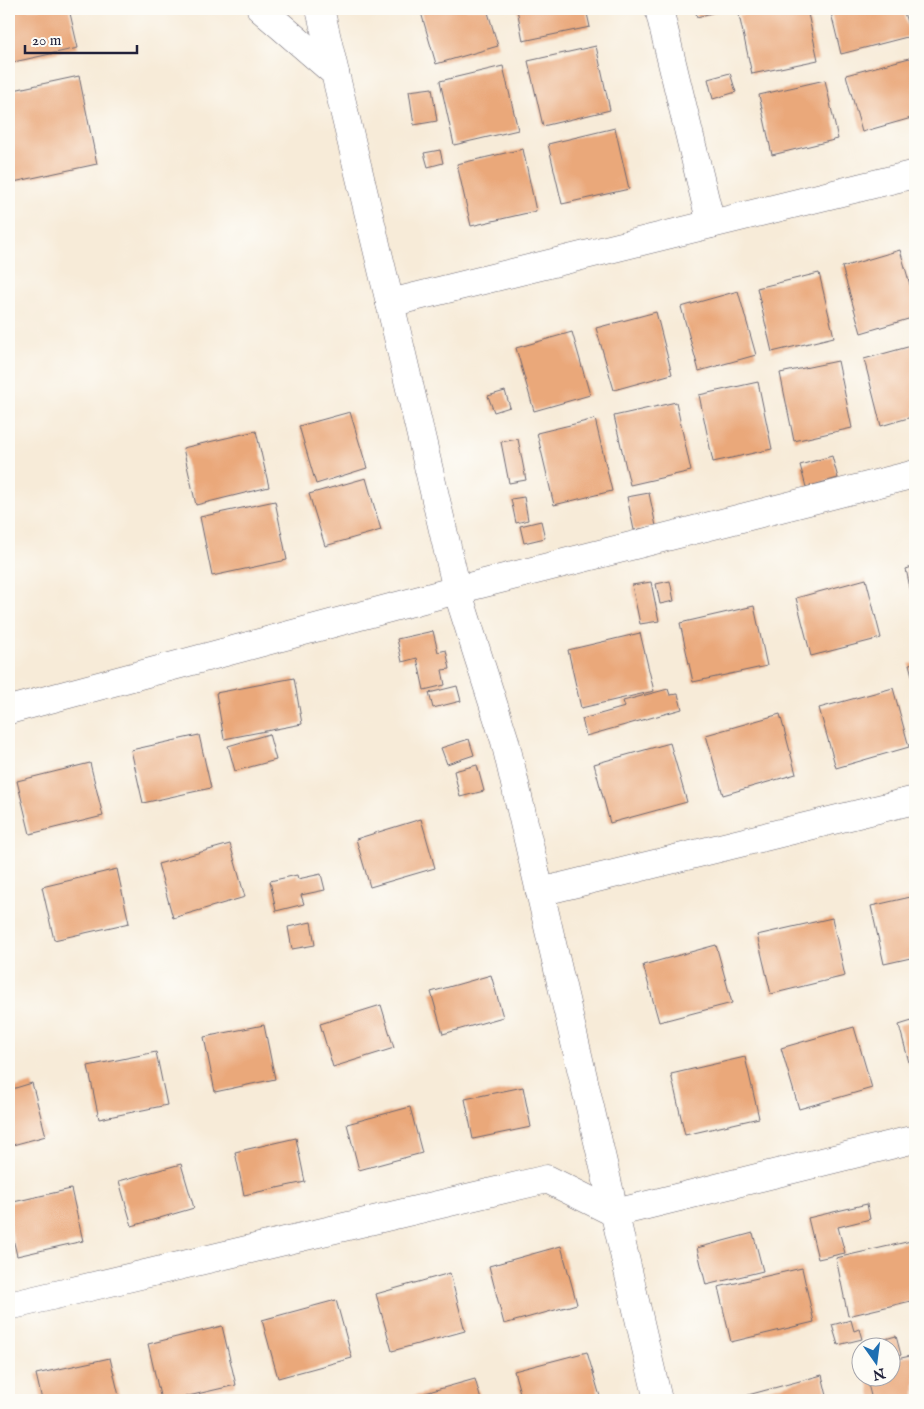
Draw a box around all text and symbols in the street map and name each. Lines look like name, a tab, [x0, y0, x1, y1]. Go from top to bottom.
scale bar	[25, 22, 138, 54]
text: 20 m	[32, 31, 62, 50]
north arrow	[852, 1336, 902, 1386]
text: N	[871, 1363, 888, 1384]

